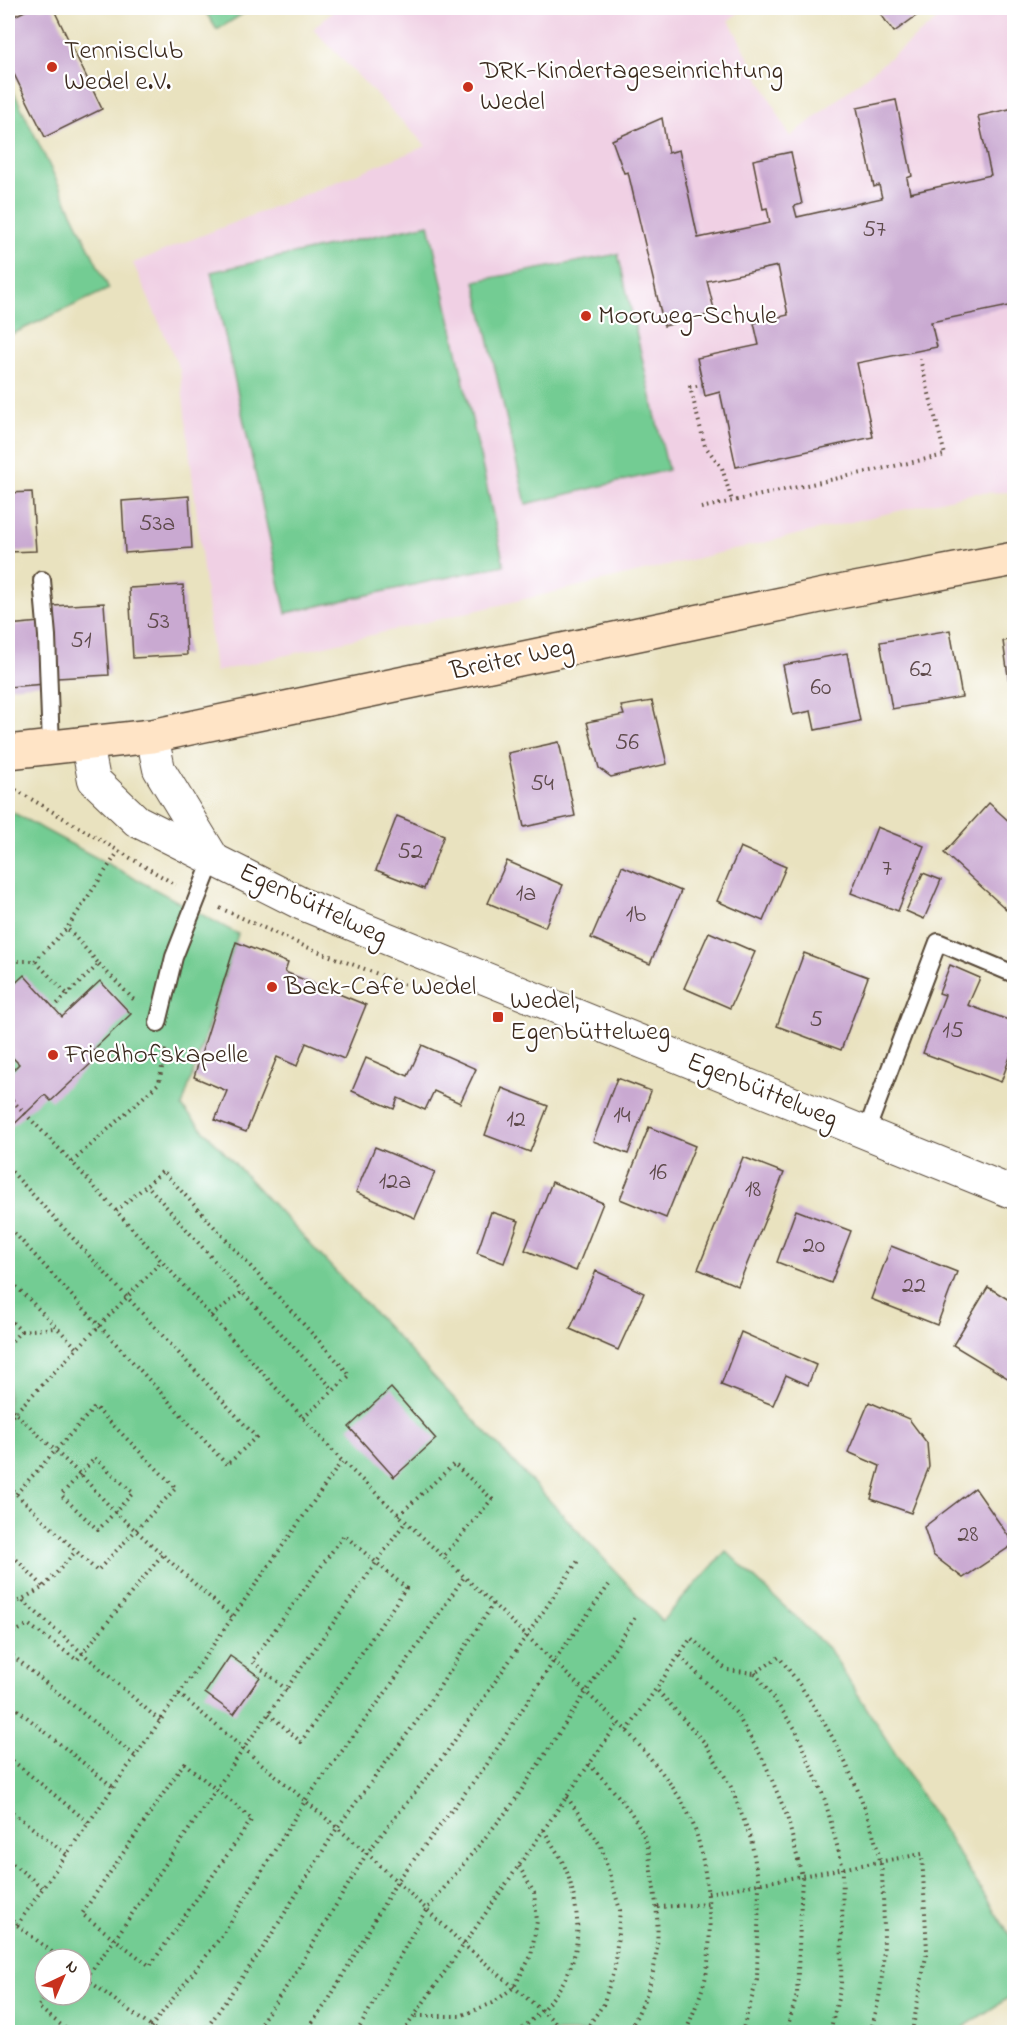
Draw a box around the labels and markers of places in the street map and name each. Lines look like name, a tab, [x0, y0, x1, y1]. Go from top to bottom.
place label: Tennisclub Wedel e.V.	[64, 32, 183, 102]
place label: DRK-Kindertageseinrichtung Wedel	[479, 52, 783, 122]
marker: Tennisclub Wedel e.V.	[45, 60, 59, 74]
marker: DRK-Kindertageseinrichtung Wedel	[461, 80, 475, 94]
place label: Moorweg-Schule	[598, 297, 778, 336]
marker: Moorweg-Schule	[579, 309, 593, 323]
place label: Back-Cafe Wedel	[283, 968, 476, 1007]
marker: Back-Cafe Wedel	[265, 980, 279, 994]
place label: Wedel, Egenbüttelweg	[510, 982, 670, 1052]
marker: Wedel, Egenbüttelweg	[491, 1010, 505, 1024]
place label: Friedhofskapelle	[64, 1036, 249, 1075]
marker: Friedhofskapelle	[46, 1048, 60, 1062]

